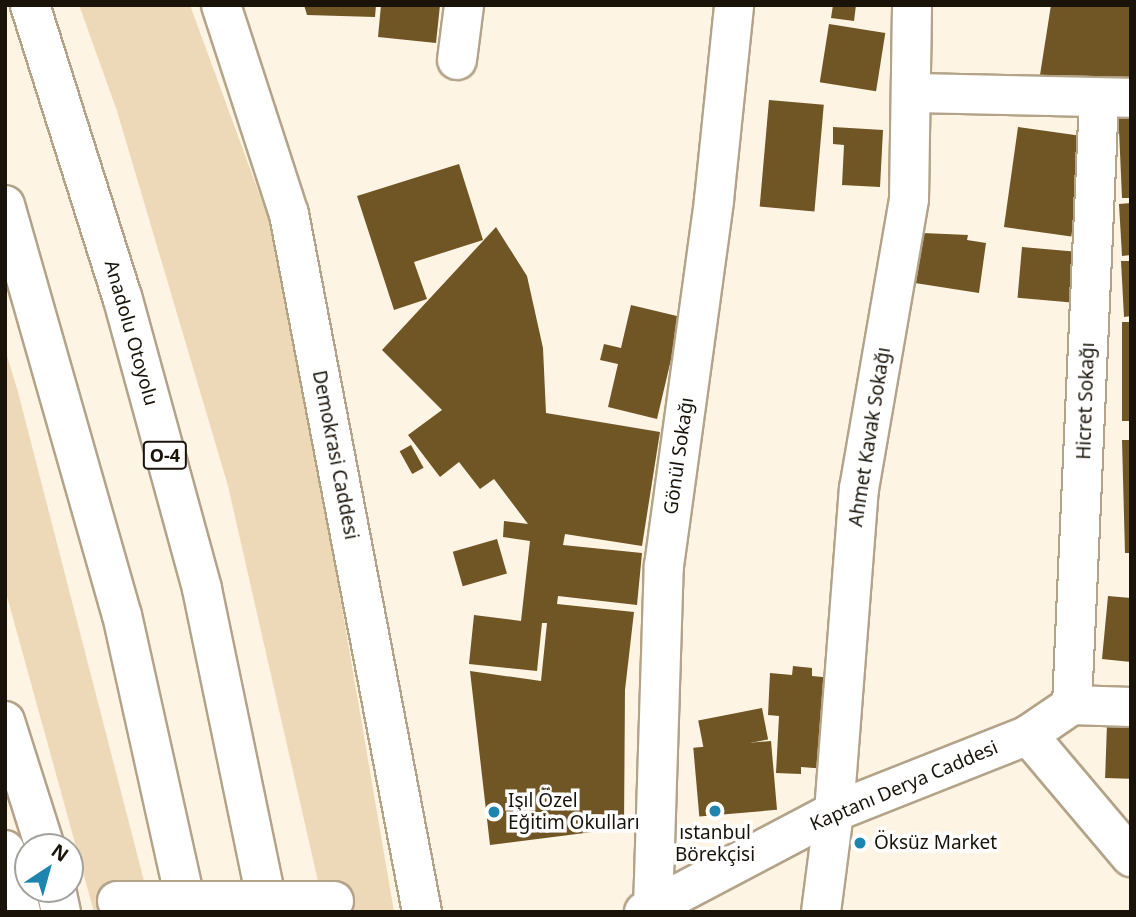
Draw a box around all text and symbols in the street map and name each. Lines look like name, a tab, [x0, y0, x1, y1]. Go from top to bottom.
street label: Anadolu Otoyolu	[99, 258, 163, 408]
street label: Hicret Sokağı	[1073, 342, 1099, 460]
street label: Ahmet Kavak Sokağı	[845, 346, 895, 528]
street label: Demokrasi Caddesi	[307, 368, 363, 542]
street label: Gönül Sokağı	[660, 396, 698, 516]
road number: O-4	[142, 440, 188, 470]
street label: Kaptanı Derya Caddesi	[807, 736, 1001, 836]
place label: Işıl Özel Eğitim Okulları	[508, 790, 640, 834]
marker: ıstanbul Börekçisi	[707, 803, 723, 819]
marker: Işıl Özel Eğitim Okulları	[486, 804, 502, 820]
place label: ıstanbul Börekçisi	[675, 822, 755, 866]
place label: Öksüz Market	[874, 832, 997, 854]
north arrow	[14, 833, 84, 903]
marker: Öksüz Market	[852, 835, 868, 851]
text: N	[46, 838, 74, 868]

